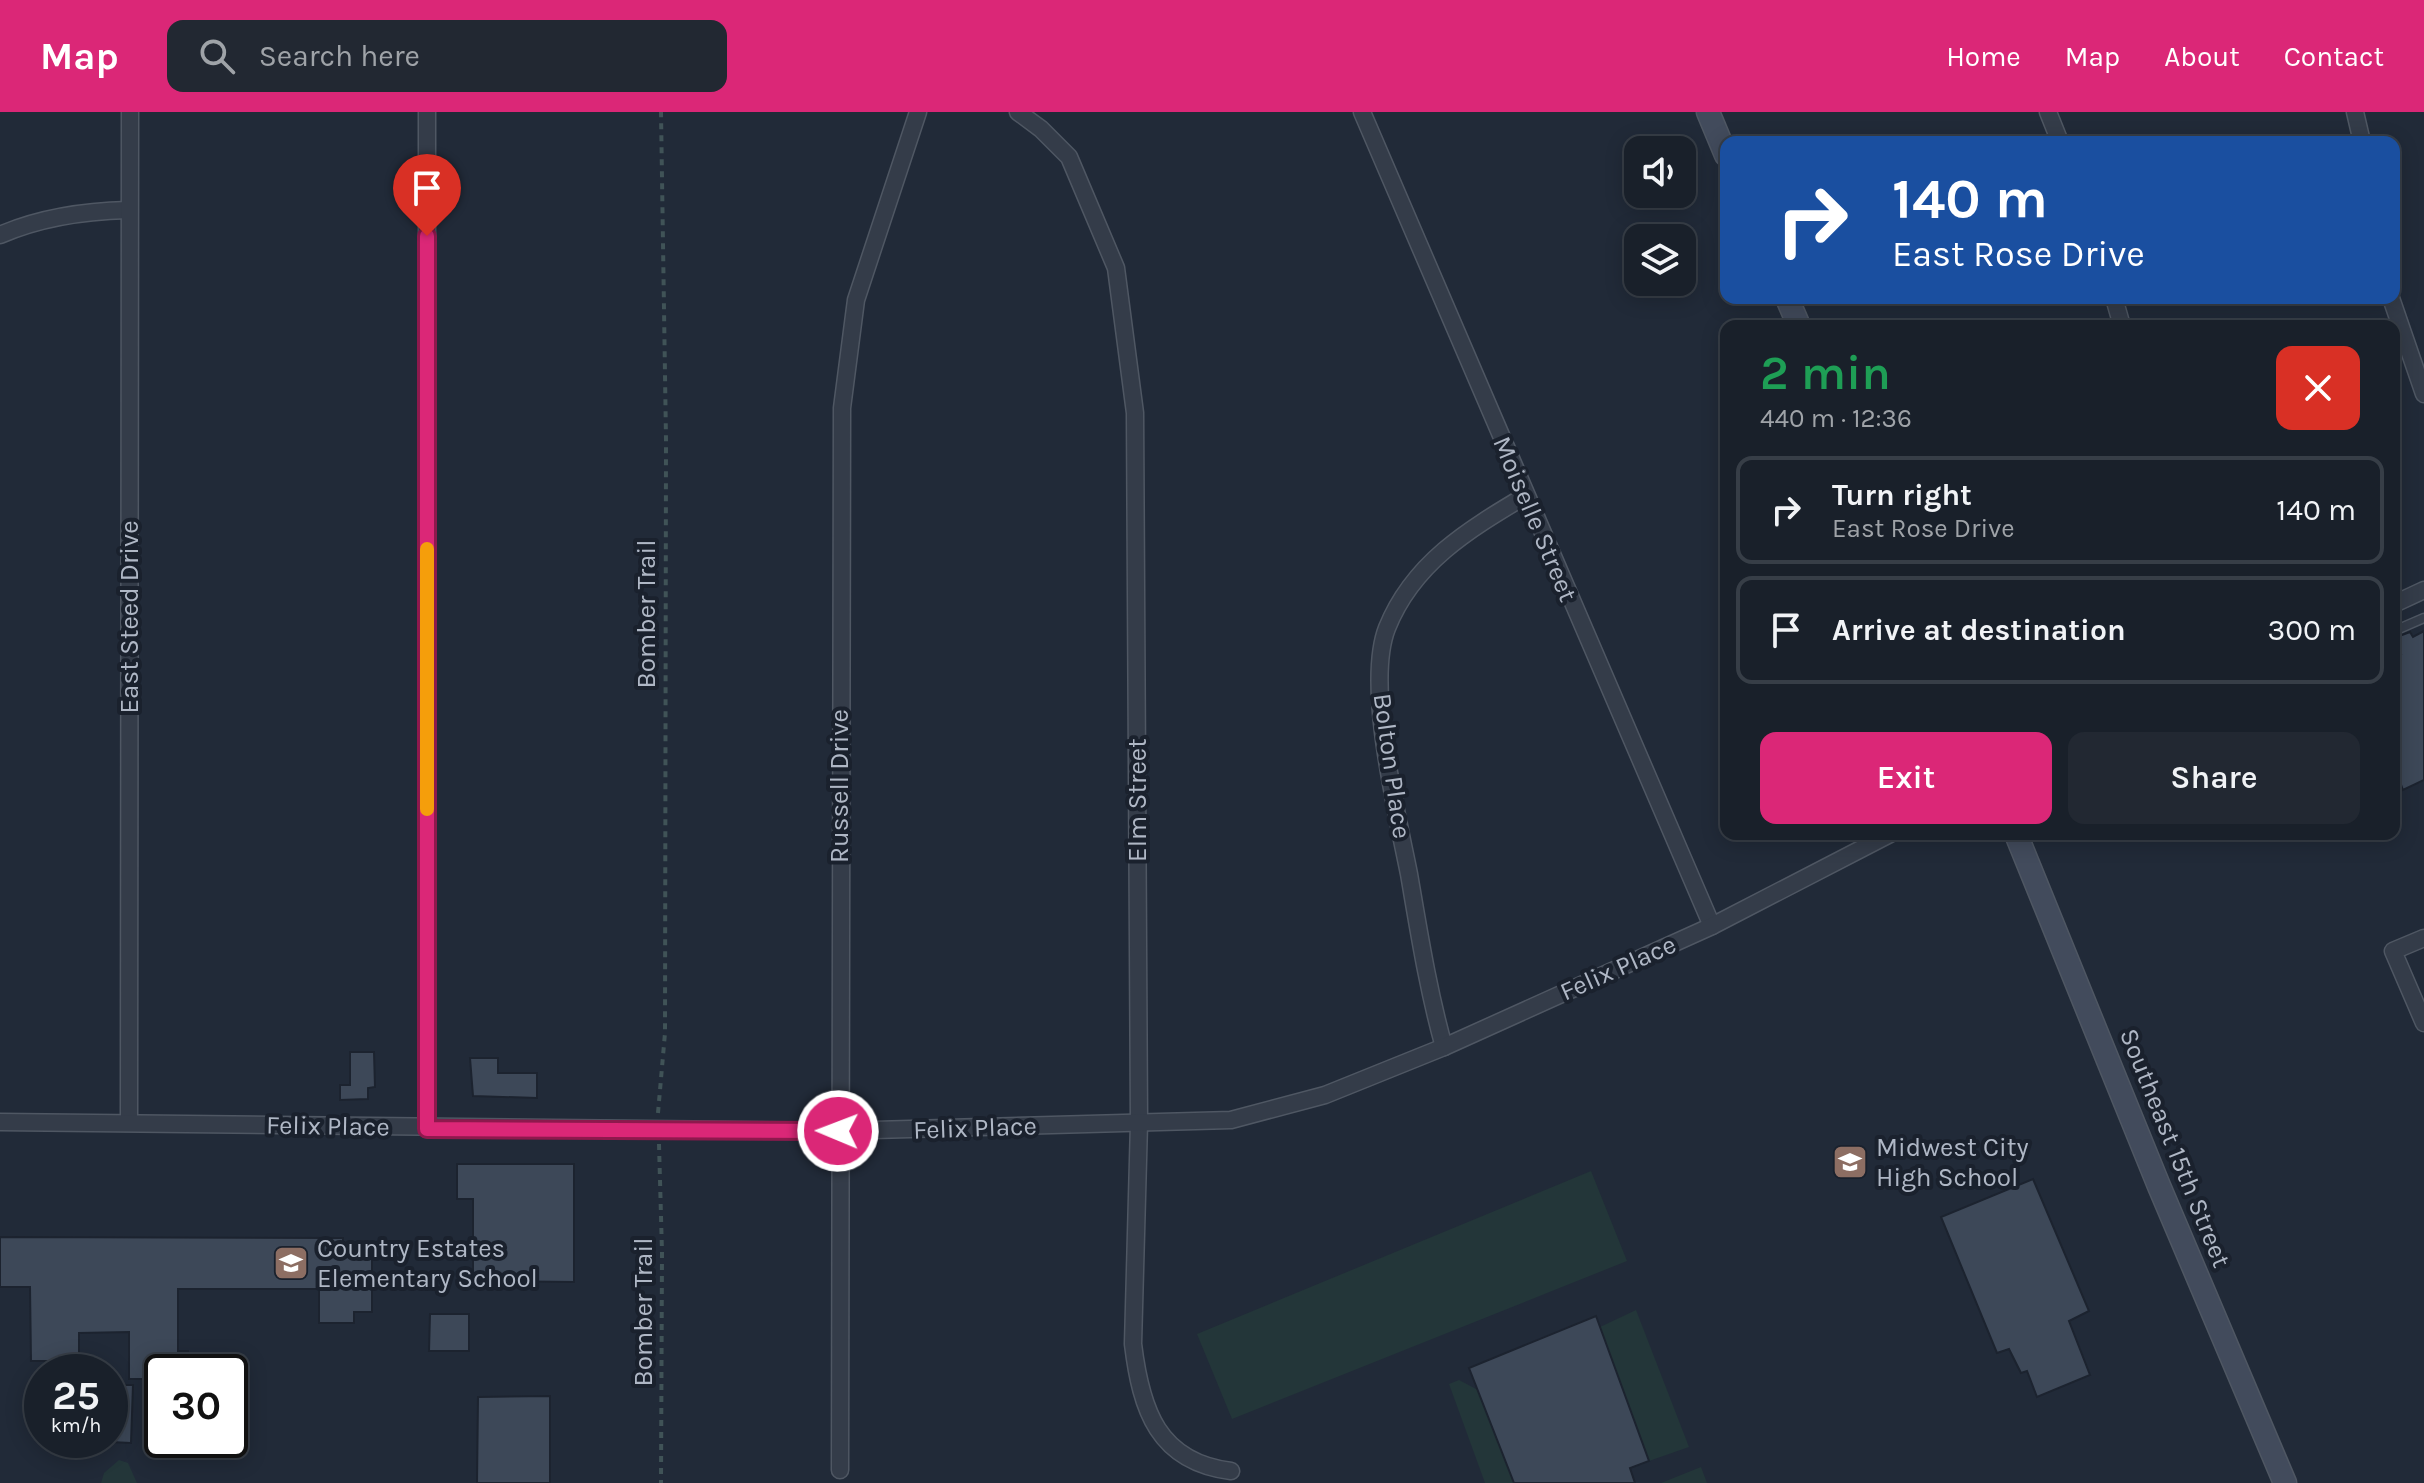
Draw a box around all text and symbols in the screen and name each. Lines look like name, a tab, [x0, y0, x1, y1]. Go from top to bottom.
search box	[167, 20, 727, 92]
text: Map	[40, 34, 119, 79]
icon: search	[195, 34, 239, 78]
text: Search here	[259, 38, 420, 74]
text: Home	[1946, 40, 2021, 73]
text: Map	[2065, 40, 2120, 73]
text: About	[2164, 40, 2240, 73]
text: Contact	[2284, 40, 2384, 73]
map controls	[1624, 136, 1696, 296]
button: sound	[1624, 136, 1696, 208]
pin	[393, 154, 461, 236]
icon: arrive	[405, 166, 449, 210]
text: 140 m	[1892, 166, 2048, 231]
icon: right	[1760, 168, 1864, 272]
button: layers	[1624, 224, 1696, 296]
text: East Rose Drive	[1892, 233, 2145, 275]
text: 2 min	[1760, 345, 1891, 401]
button: close	[2276, 346, 2360, 430]
text: 440 m · 12:36	[1760, 403, 1912, 434]
street label: Moiselle Street	[1486, 432, 1584, 606]
text: Turn right	[1832, 477, 1972, 513]
icon: right	[1764, 488, 1808, 532]
text: 140 m	[2276, 492, 2356, 528]
text: East Rose Drive	[1832, 513, 2015, 544]
street label: East Steed Drive	[114, 520, 145, 714]
street label: Bomber Trail	[631, 540, 662, 688]
icon: arrive	[1764, 608, 1808, 652]
text: Arrive at destination	[1832, 612, 2126, 648]
text: 300 m	[2267, 612, 2356, 648]
street label: Bolton Place	[1366, 691, 1418, 841]
street label: Russell Drive	[824, 709, 855, 863]
button: Exit	[1760, 732, 2052, 824]
button: Share	[2068, 732, 2360, 824]
street label: Elm Street	[1122, 738, 1153, 862]
street label: Felix Place	[1555, 929, 1681, 1007]
street label: Southeast 15th Street	[2113, 1024, 2237, 1272]
position arrow	[796, 1089, 880, 1173]
street label: Felix Place	[266, 1109, 390, 1143]
street label: Felix Place	[913, 1110, 1037, 1146]
place label: Midwest City High School	[1876, 1132, 2029, 1193]
school or university icon: Midwest City High School	[1831, 1143, 1869, 1181]
place label: Country Estates Elementary School	[317, 1233, 538, 1294]
street label: Bomber Trail	[628, 1238, 659, 1386]
school or university icon: Country Estates Elementary School	[272, 1244, 310, 1282]
speed limit sign: 30	[144, 1354, 248, 1458]
text: 25	[52, 1372, 100, 1419]
text: km/h	[51, 1414, 101, 1437]

